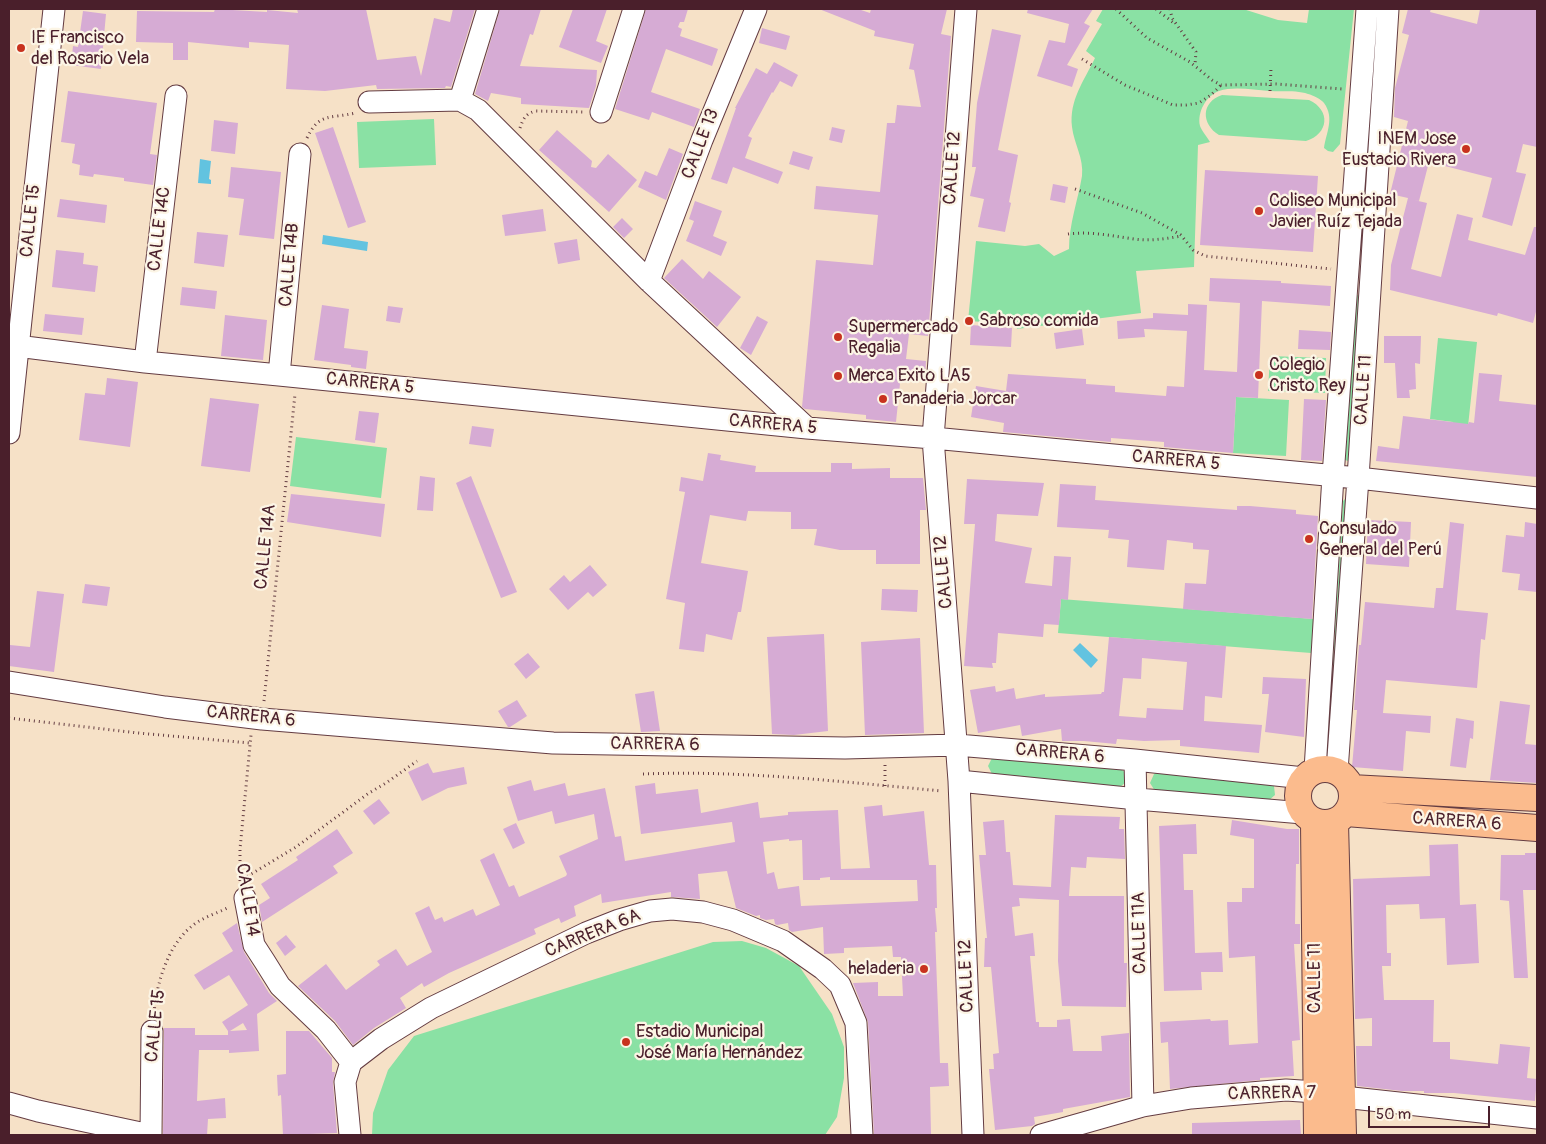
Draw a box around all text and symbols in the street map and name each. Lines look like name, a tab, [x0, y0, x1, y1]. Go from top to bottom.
place label: IE Francisco del Rosario Vela	[31, 27, 149, 70]
marker: IE Francisco del Rosario Vela	[15, 42, 27, 54]
street label: CALLE 13	[678, 106, 724, 182]
place label: INEM Jose Eustacio Rivera	[1342, 128, 1456, 170]
street label: CALLE 12	[940, 131, 966, 205]
marker: INEM Jose Eustacio Rivera	[1460, 143, 1472, 155]
street label: CALLE 15	[16, 183, 46, 259]
street label: CALLE 14C	[144, 186, 176, 272]
place label: Coliseo Municipal Javier Ruíz Tejada	[1269, 190, 1402, 232]
marker: Coliseo Municipal Javier Ruíz Tejada	[1253, 205, 1265, 217]
street label: CALLE 14B	[276, 222, 304, 308]
place label: Sabroso comida	[979, 310, 1099, 332]
marker: Sabroso comida	[963, 315, 975, 327]
place label: Supermercado Regalia	[848, 316, 958, 358]
marker: Supermercado Regalia	[832, 331, 844, 343]
place label: Colegio Cristo Rey	[1269, 354, 1346, 396]
street label: CALLE 11	[1351, 354, 1377, 426]
place label: Merca Exito LA5	[848, 365, 971, 387]
street label: CARRERA 5	[325, 369, 415, 399]
marker: Colegio Cristo Rey	[1253, 369, 1265, 381]
marker: Merca Exito LA5	[832, 370, 844, 382]
place label: Panaderia Jorcar	[893, 388, 1017, 410]
marker: Panaderia Jorcar	[877, 393, 889, 405]
street label: CARRERA 5	[728, 410, 818, 440]
street label: CARRERA 5	[1131, 446, 1221, 476]
street label: CALLE 14A	[251, 503, 281, 591]
place label: Consulado General del Perú	[1319, 518, 1442, 560]
marker: Consulado General del Perú	[1303, 533, 1315, 545]
street label: CALLE 12	[930, 534, 958, 610]
street label: CARRERA 6	[205, 702, 297, 732]
street label: CARRERA 6	[610, 733, 700, 757]
street label: CARRERA 6	[1014, 739, 1106, 769]
street label: CARRERA 6	[1412, 808, 1502, 836]
street label: CALLE 14	[231, 862, 263, 938]
street label: CALLE 11A	[1128, 892, 1152, 974]
street label: CARRERA 6A	[542, 905, 644, 963]
street label: CALLE 12	[955, 939, 979, 1013]
street label: CALLE 11	[1304, 943, 1326, 1013]
place label: heladeria	[848, 958, 914, 980]
marker: heladeria	[918, 963, 930, 975]
street label: CALLE 15	[141, 988, 171, 1064]
place label: Estadio Municipal José María Hernández	[636, 1021, 803, 1064]
marker: Estadio Municipal José María Hernández	[620, 1036, 632, 1048]
street label: CARRERA 7	[1228, 1082, 1316, 1106]
scale bar	[1371, 1096, 1494, 1128]
text: 50 m	[1376, 1105, 1411, 1124]

